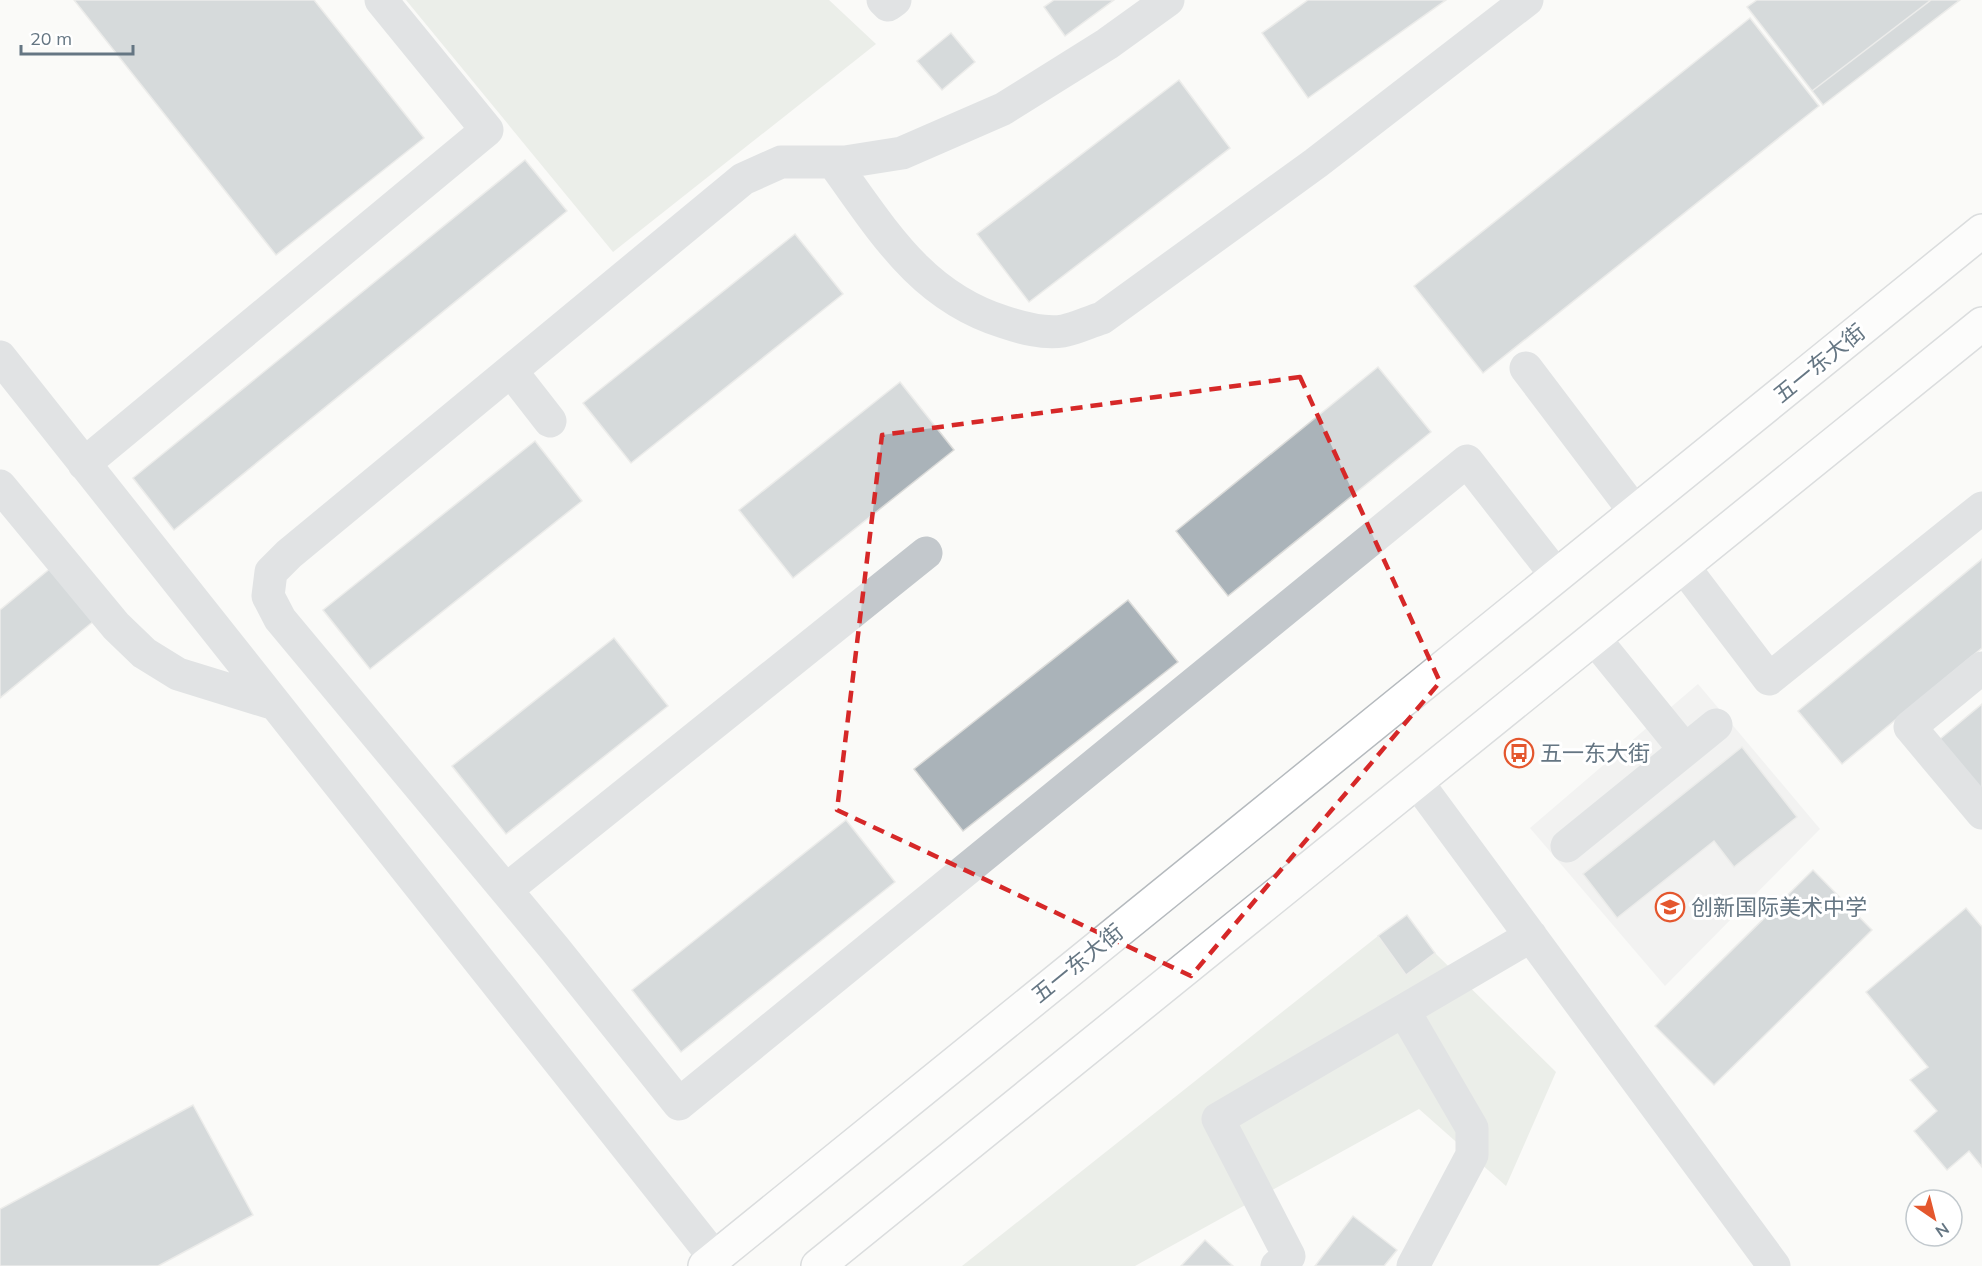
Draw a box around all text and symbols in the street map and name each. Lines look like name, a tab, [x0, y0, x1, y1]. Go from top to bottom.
scale bar	[21, 18, 134, 56]
text: 20 m	[30, 27, 72, 50]
street label: 五一东大街	[1767, 318, 1871, 408]
bus stop icon: 五一东大街	[1503, 737, 1535, 769]
place label: 五一东大街	[1540, 739, 1650, 767]
school or university icon: 创新国际美术中学	[1654, 891, 1686, 923]
place label: 创新国际美术中学	[1691, 893, 1867, 921]
street label: 五一东大街	[1025, 918, 1129, 1008]
north arrow	[1904, 1188, 1964, 1248]
text: N	[1932, 1219, 1953, 1242]

